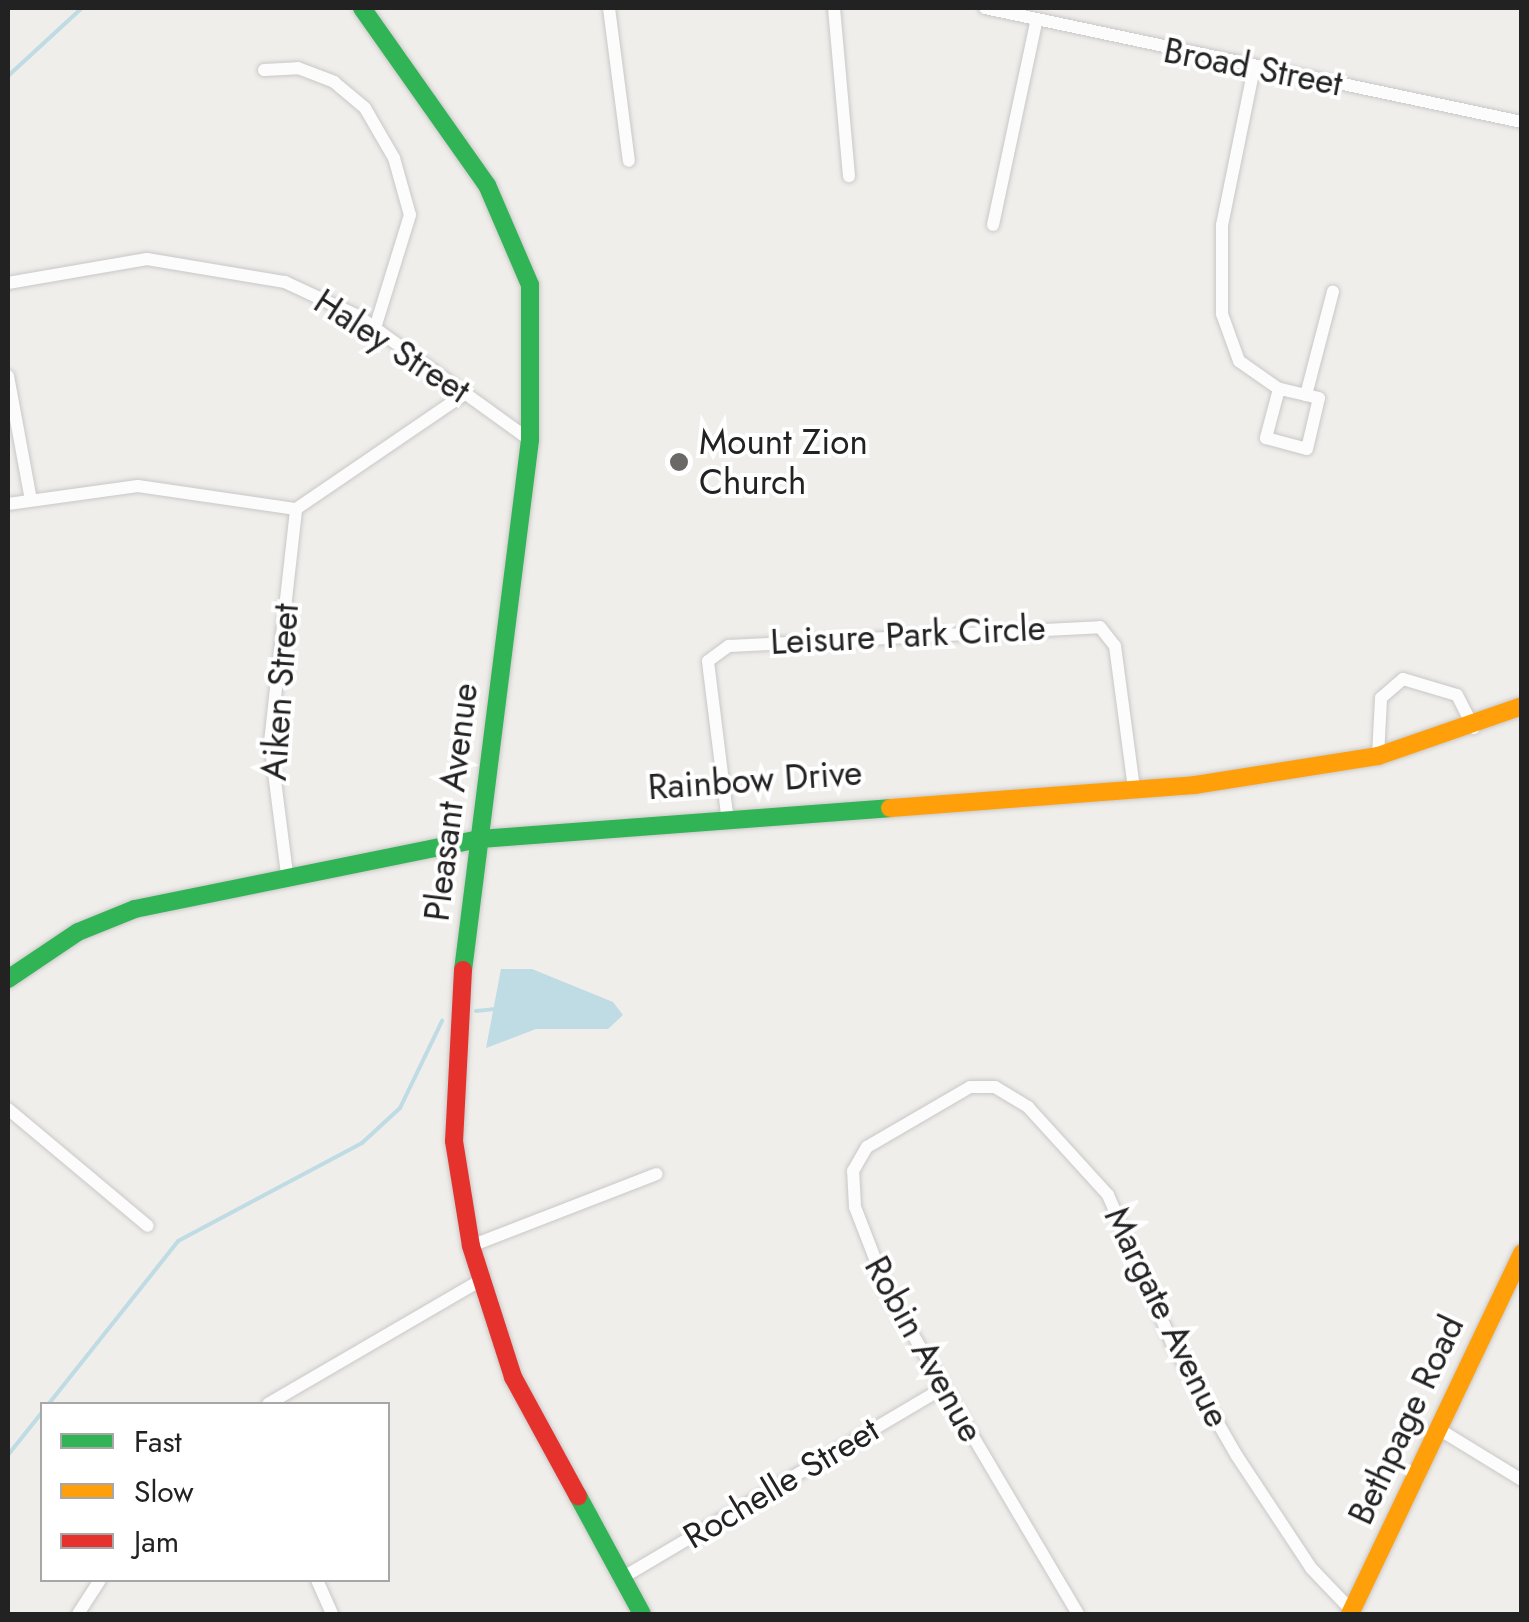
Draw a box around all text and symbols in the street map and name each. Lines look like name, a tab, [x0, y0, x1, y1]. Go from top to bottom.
street label: Broad Street	[1160, 29, 1346, 105]
street label: Haley Street	[306, 280, 478, 412]
place label: Mount Zion Church	[699, 421, 868, 503]
marker: Mount Zion Church	[668, 451, 690, 473]
street label: Aiken Street	[253, 602, 307, 782]
street label: Leisure Park Circle	[769, 607, 1047, 663]
street label: Pleasant Avenue	[416, 681, 486, 923]
street label: Rainbow Drive	[647, 752, 863, 808]
street label: Margate Avenue	[1096, 1200, 1238, 1434]
street label: Robin Avenue	[856, 1249, 992, 1449]
street label: Bethpage Road	[1339, 1309, 1473, 1531]
legend	[40, 1402, 390, 1582]
street label: Rochelle Street	[676, 1408, 886, 1558]
text: Fast	[134, 1420, 182, 1463]
text: Slow	[134, 1470, 194, 1513]
text: Jam	[134, 1520, 179, 1563]

